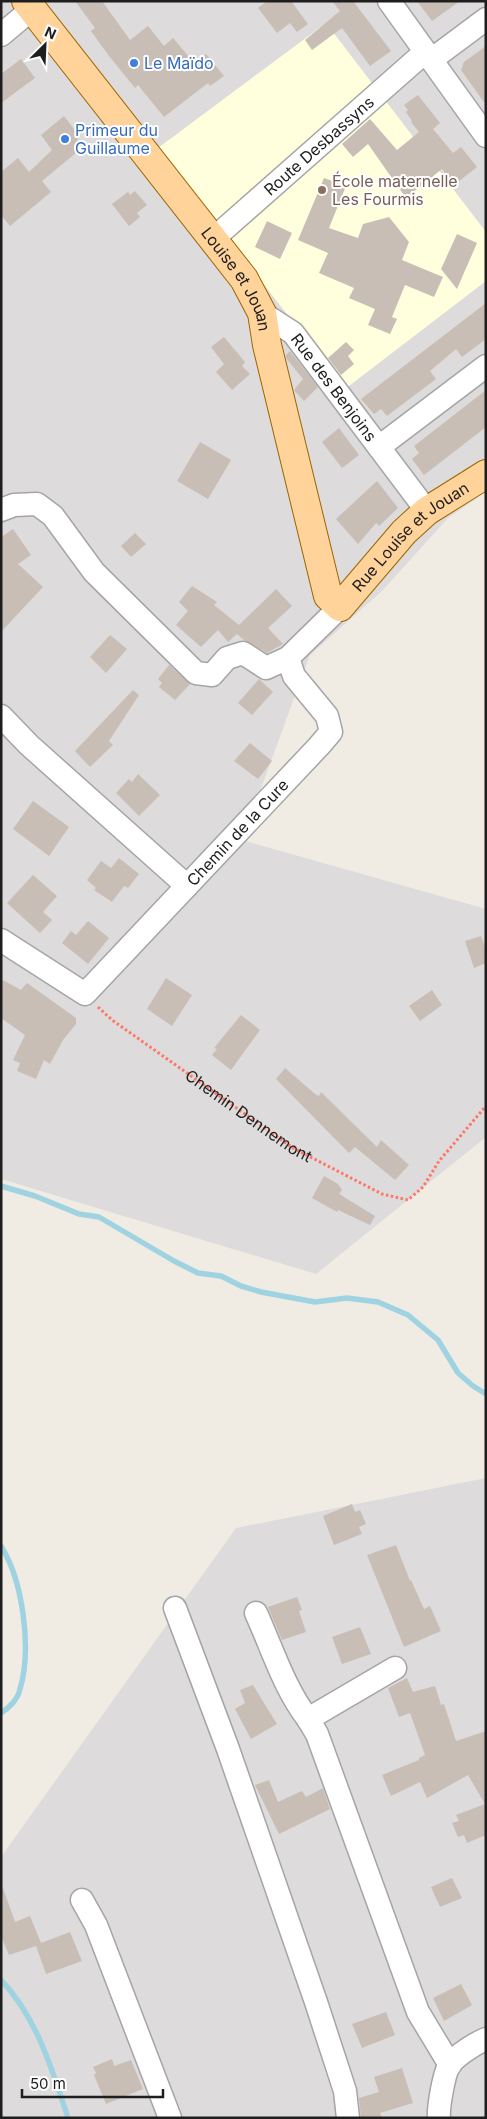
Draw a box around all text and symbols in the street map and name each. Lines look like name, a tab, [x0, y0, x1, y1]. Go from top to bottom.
north arrow	[20, 20, 70, 70]
text: N	[42, 23, 59, 43]
place label: Le Maïdo	[144, 53, 214, 73]
marker: Le Maïdo	[128, 57, 140, 69]
street label: Route Desbassyns	[260, 92, 378, 200]
place label: Primeur du Guillaume	[75, 120, 158, 158]
marker: Primeur du Guillaume	[59, 133, 71, 145]
place label: École maternelle Les Fourmis	[332, 171, 458, 209]
marker: École maternelle Les Fourmis	[316, 184, 328, 196]
street label: Louise et Jouan	[197, 223, 275, 333]
street label: Rue des Benjoins	[287, 329, 381, 445]
street label: Rue Louise et Jouan	[348, 477, 472, 596]
street label: Chemin de la Cure	[182, 775, 293, 890]
street label: Chemin Dennemont	[181, 1065, 315, 1166]
scale bar	[22, 2066, 164, 2098]
text: 50 m	[30, 2074, 66, 2093]

